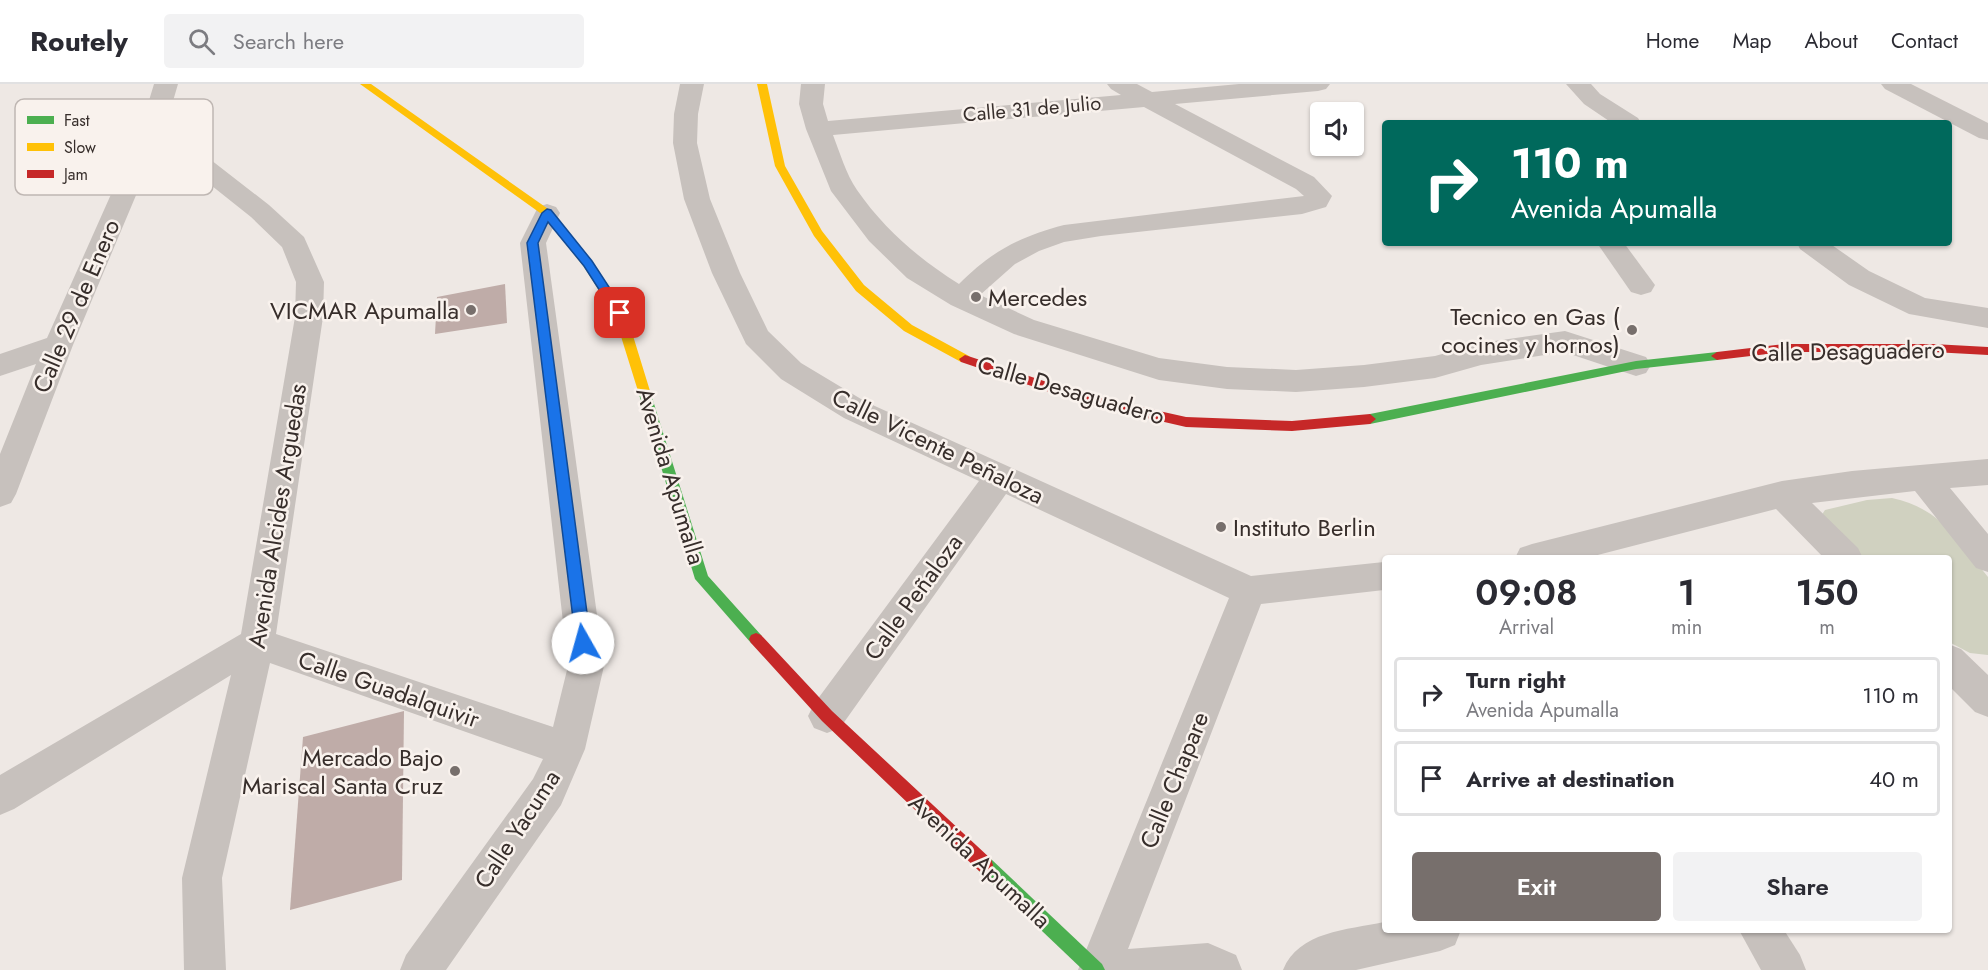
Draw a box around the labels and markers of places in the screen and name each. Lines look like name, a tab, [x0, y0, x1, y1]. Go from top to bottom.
place label: Mercedes	[988, 280, 1087, 315]
pin	[594, 287, 645, 338]
marker: Mercedes	[969, 290, 983, 304]
place label: VICMAR Apumalla	[270, 293, 459, 328]
place label: Tecnico en Gas ( cocines y hornos)	[1441, 299, 1620, 362]
marker: VICMAR Apumalla	[464, 303, 478, 317]
marker: Tecnico en Gas ( cocines y hornos)	[1625, 323, 1639, 337]
place label: Instituto Berlin	[1233, 510, 1376, 545]
marker: Instituto Berlin	[1214, 520, 1228, 534]
place label: Mercado Bajo Mariscal Santa Cruz	[242, 740, 443, 803]
marker: Mercado Bajo Mariscal Santa Cruz	[448, 764, 462, 778]

